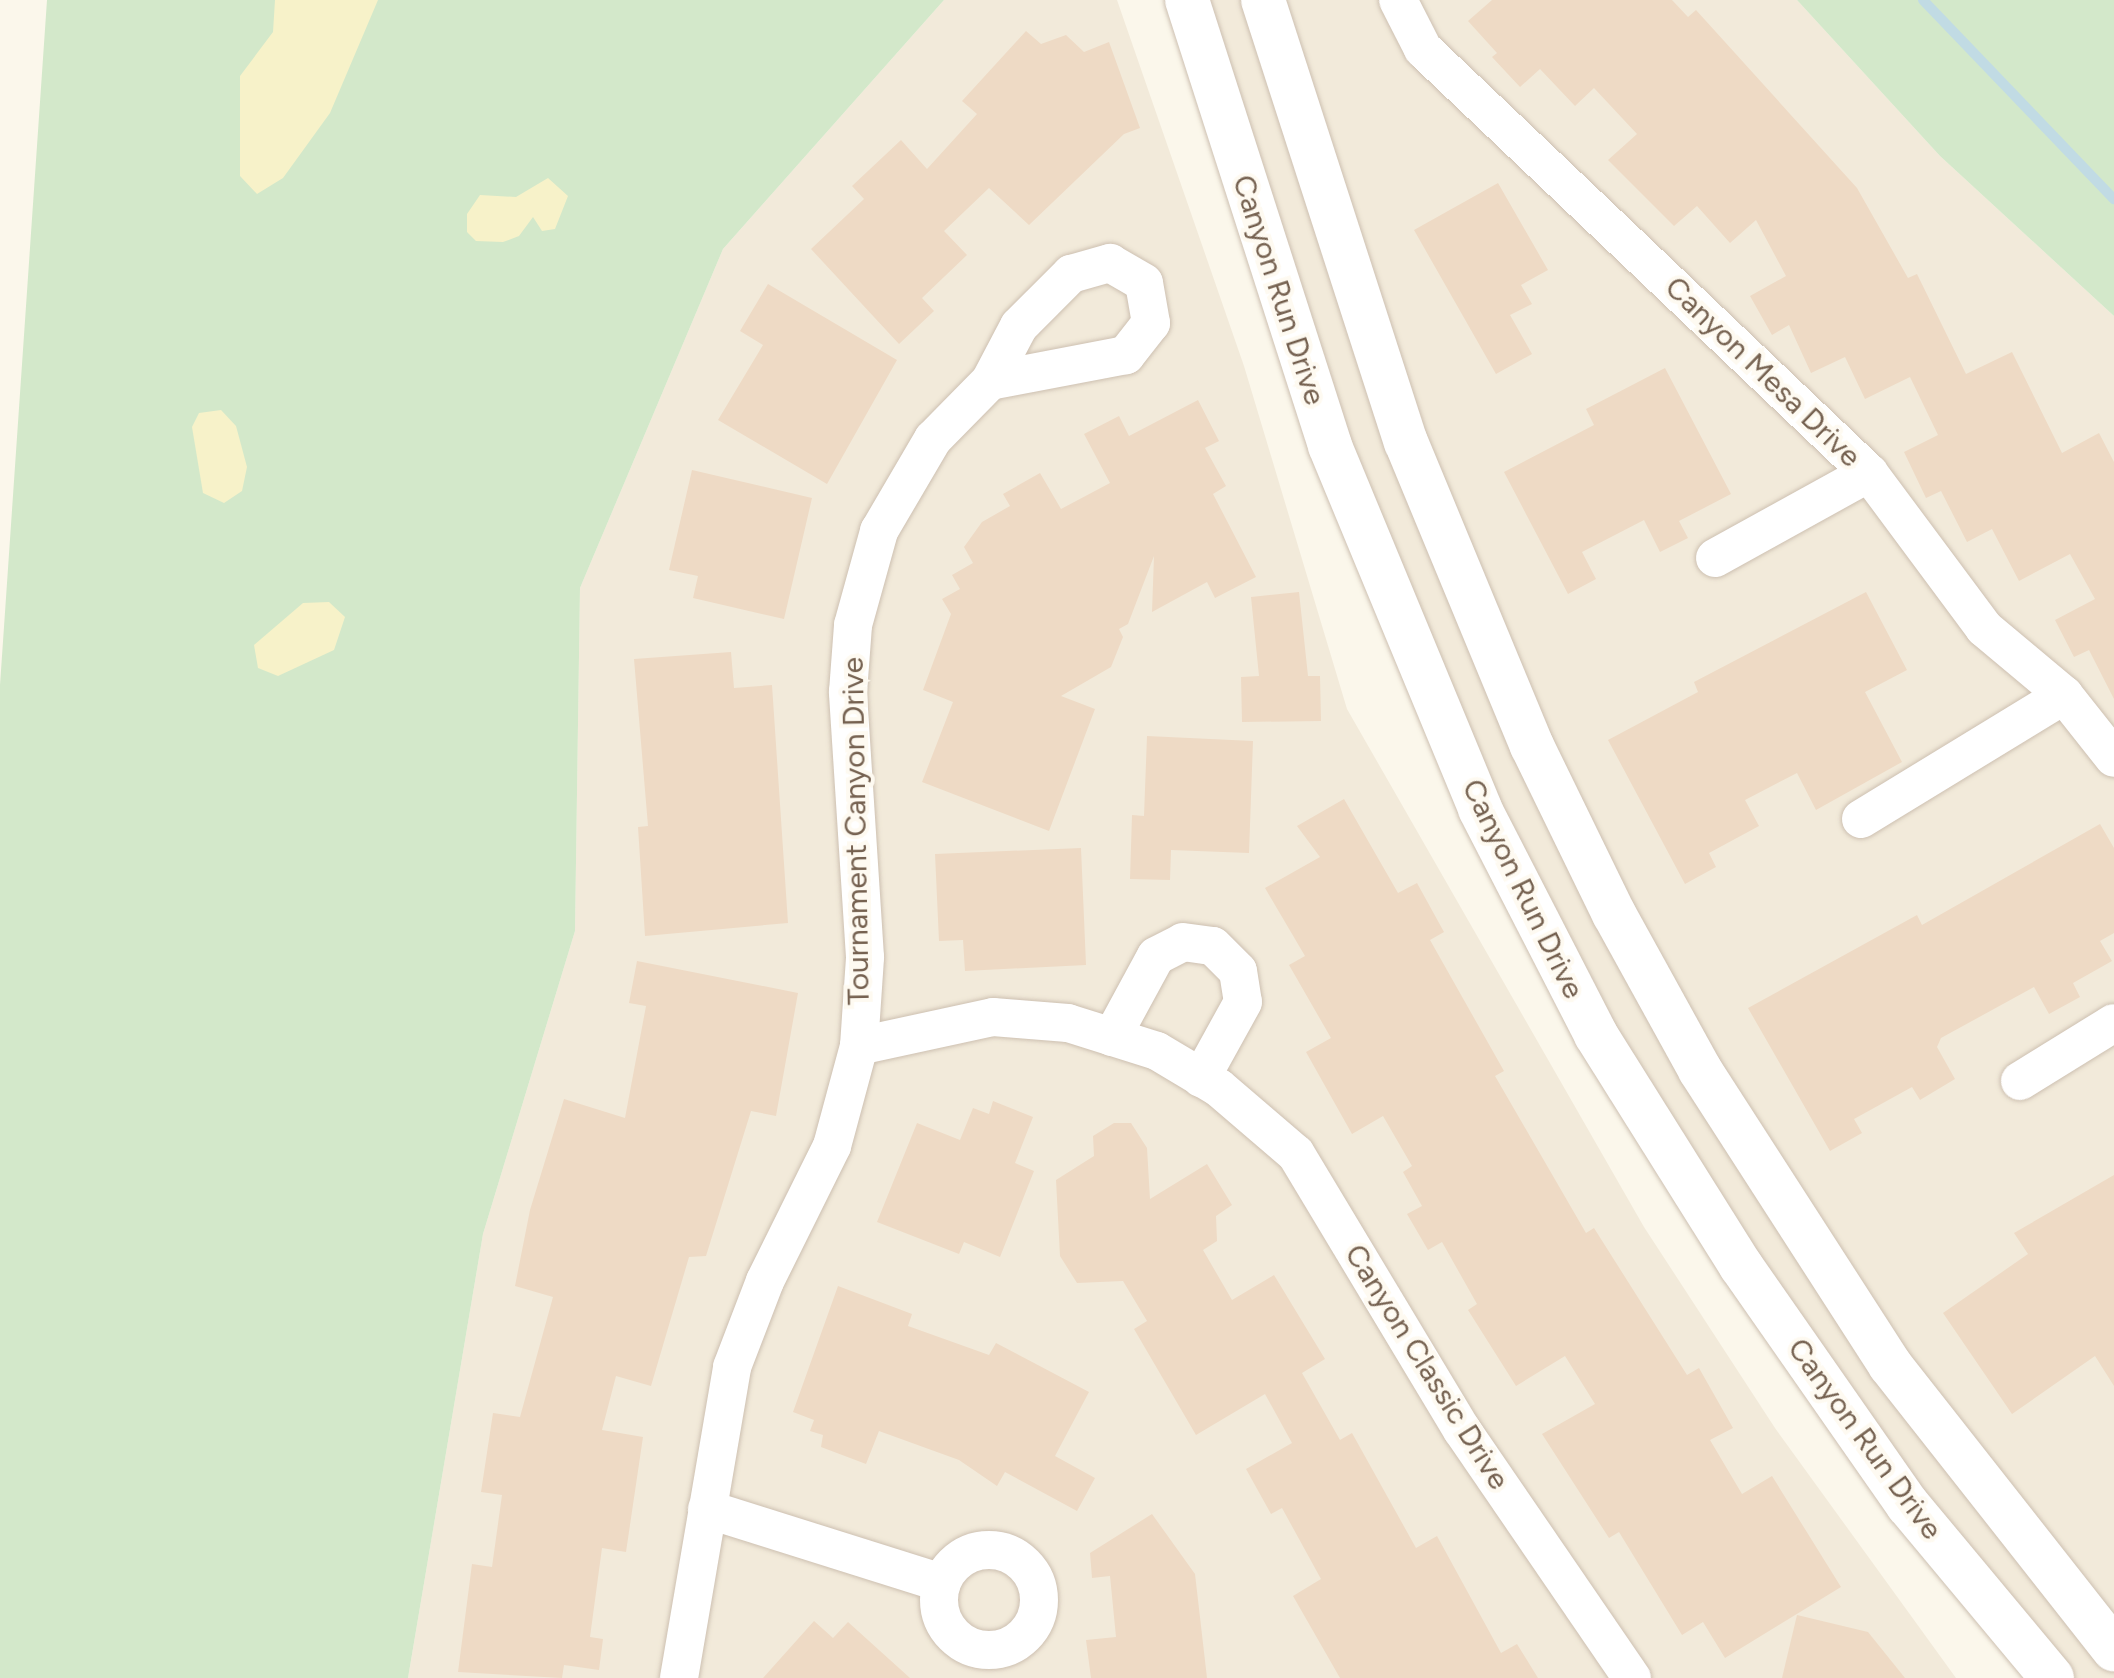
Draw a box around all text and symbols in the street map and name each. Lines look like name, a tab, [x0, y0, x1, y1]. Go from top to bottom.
street label: Canyon Run Drive	[1225, 171, 1333, 409]
street label: Canyon Mesa Drive	[1658, 269, 1868, 475]
street label: Tournament Canyon Drive	[835, 657, 877, 1005]
street label: Canyon Run Drive	[1454, 773, 1592, 1005]
street label: Canyon Classic Drive	[1337, 1238, 1517, 1496]
street label: Canyon Run Drive	[1780, 1332, 1950, 1546]

